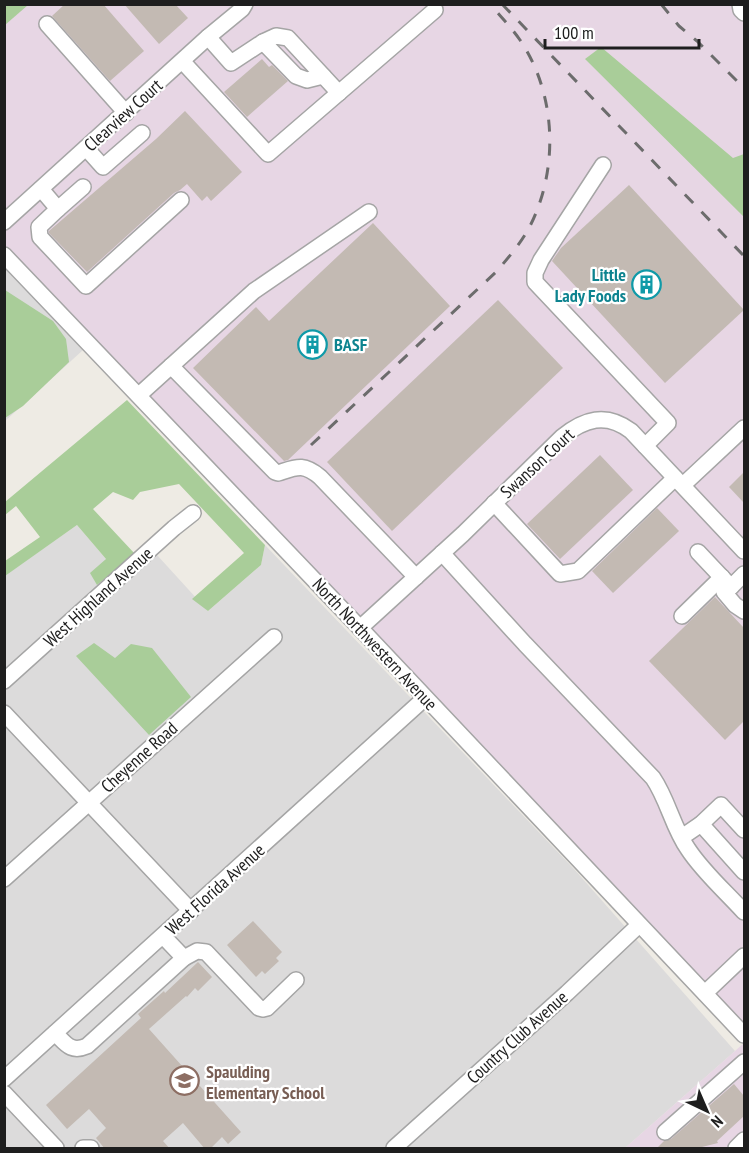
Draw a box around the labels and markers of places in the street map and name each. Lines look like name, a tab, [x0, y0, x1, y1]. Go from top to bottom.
place label: Little Lady Foods	[555, 263, 626, 307]
building icon: Little Lady Foods	[631, 268, 663, 300]
building icon: BASF	[297, 328, 329, 360]
place label: BASF	[334, 333, 368, 356]
place label: Spaulding Elementary School	[206, 1060, 325, 1104]
school or university icon: Spaulding Elementary School	[169, 1065, 201, 1097]

